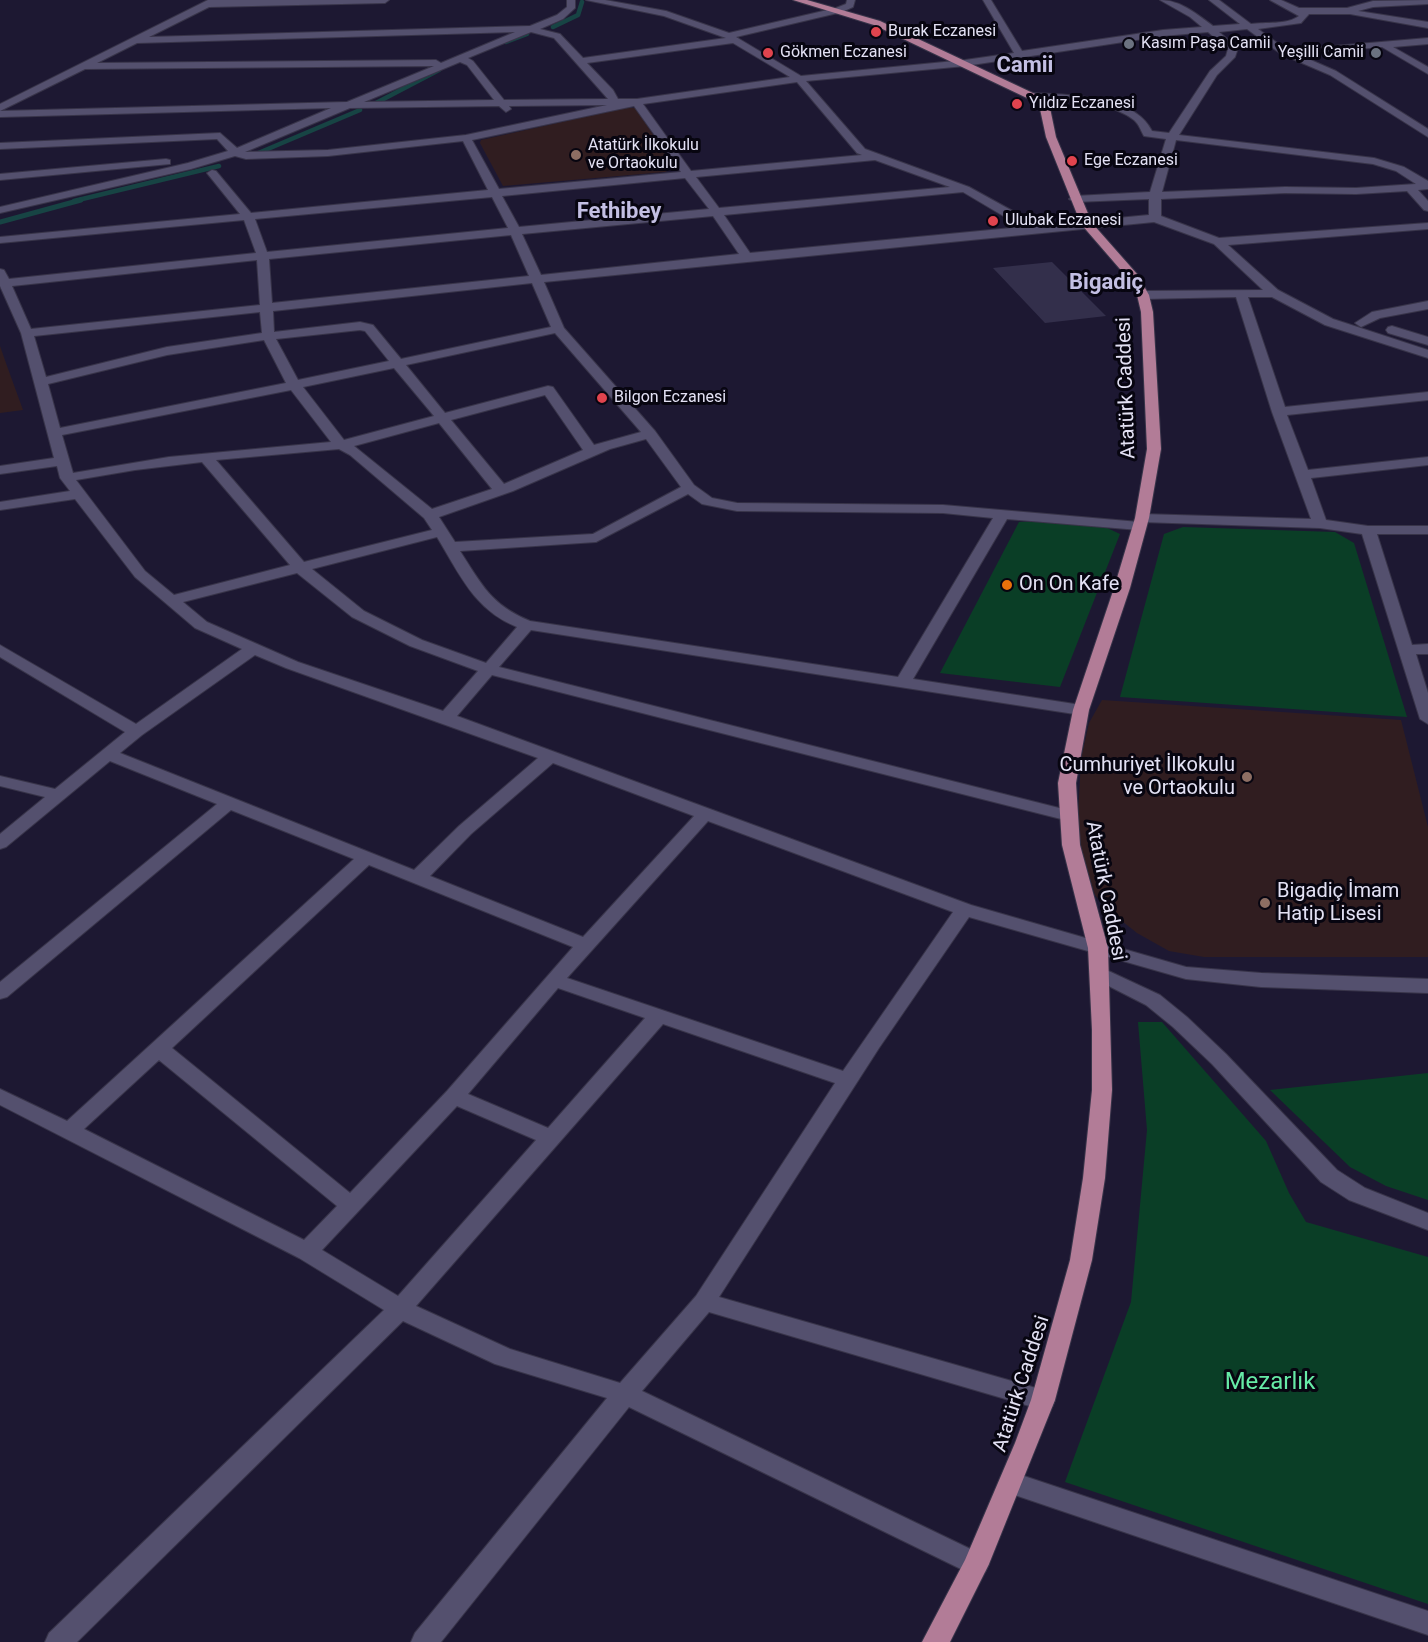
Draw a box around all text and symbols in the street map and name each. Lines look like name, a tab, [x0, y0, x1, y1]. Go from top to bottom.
place label: Burak Eczanesi	[888, 22, 996, 42]
marker: Burak Eczanesi	[869, 25, 883, 39]
place label: Kasım Paşa Camii	[1141, 34, 1271, 54]
marker: Kasım Paşa Camii	[1122, 37, 1136, 51]
place label: Gökmen Eczanesi	[780, 43, 907, 63]
place label: Yeşilli Camii	[1278, 43, 1364, 63]
marker: Gökmen Eczanesi	[761, 46, 775, 60]
marker: Yeşilli Camii	[1369, 46, 1383, 60]
district label: Camii	[997, 53, 1053, 79]
place label: Yıldız Eczanesi	[1029, 94, 1135, 114]
marker: Yıldız Eczanesi	[1010, 97, 1024, 111]
place label: Atatürk İlkokulu ve Ortaokulu	[588, 136, 699, 174]
marker: Atatürk İlkokulu ve Ortaokulu	[569, 148, 583, 162]
place label: Ege Eczanesi	[1084, 151, 1178, 171]
marker: Ege Eczanesi	[1065, 154, 1079, 168]
district label: Fethibey	[577, 199, 661, 225]
place label: Ulubak Eczanesi	[1005, 211, 1121, 231]
marker: Ulubak Eczanesi	[986, 214, 1000, 228]
district label: Bigadiç	[1069, 270, 1143, 296]
street label: Atatürk Caddesi	[1113, 317, 1141, 459]
place label: Bilgon Eczanesi	[614, 388, 726, 408]
marker: Bilgon Eczanesi	[595, 391, 609, 405]
place label: On On Kafe	[1019, 573, 1119, 597]
marker: On On Kafe	[1000, 578, 1014, 592]
place label: Cumhuriyet İlkokulu ve Ortaokulu	[1059, 754, 1235, 801]
marker: Cumhuriyet İlkokulu ve Ortaokulu	[1240, 770, 1254, 784]
street label: Atatürk Caddesi	[1080, 819, 1130, 963]
place label: Bigadiç İmam Hatip Lisesi	[1277, 880, 1399, 927]
marker: Bigadiç İmam Hatip Lisesi	[1258, 896, 1272, 910]
street label: Atatürk Caddesi	[989, 1313, 1055, 1455]
park label: Mezarlık	[1225, 1369, 1315, 1397]

